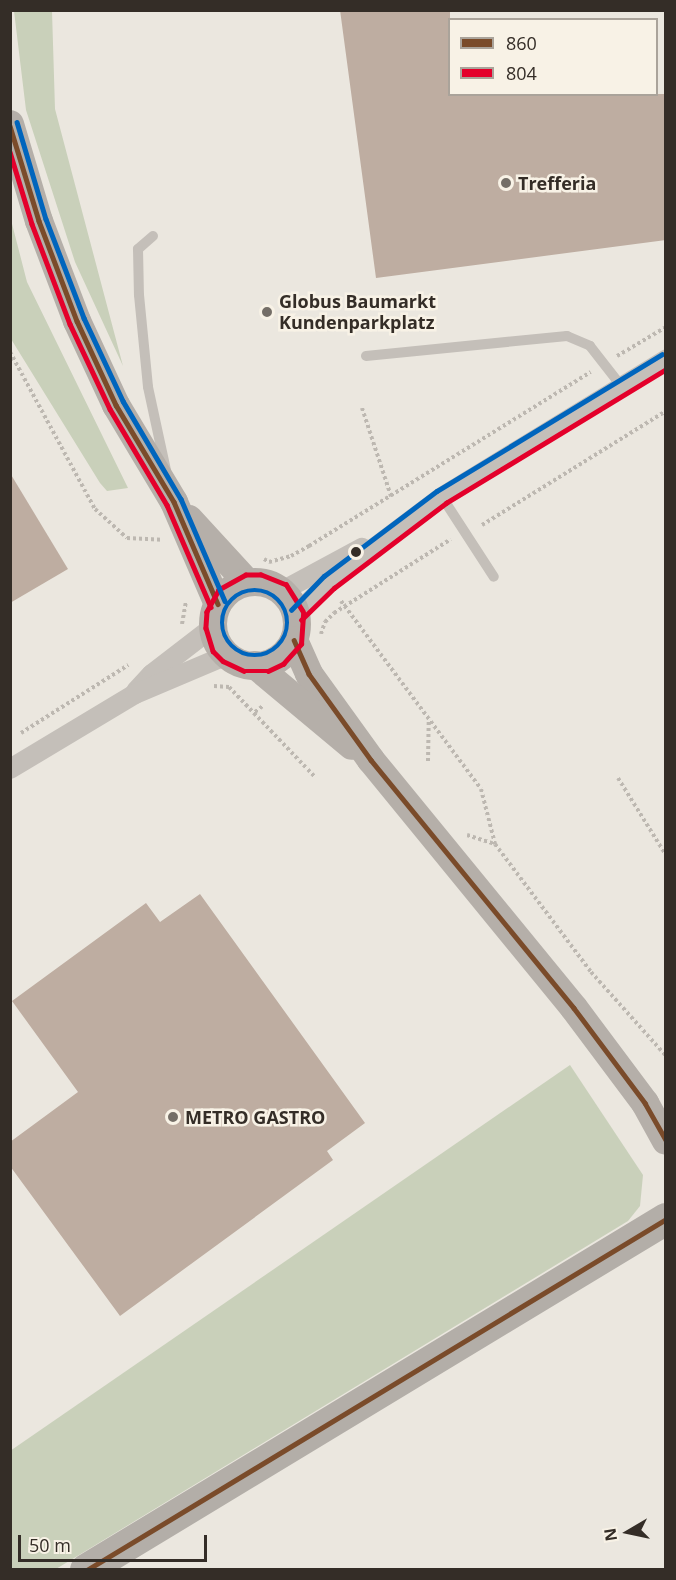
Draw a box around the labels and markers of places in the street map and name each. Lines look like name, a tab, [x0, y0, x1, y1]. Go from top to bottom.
place label: Trefferia	[518, 172, 596, 194]
marker: Trefferia	[499, 176, 513, 190]
place label: Globus Baumarkt Kundenparkplatz	[279, 291, 436, 334]
marker: Globus Baumarkt Kundenparkplatz	[260, 305, 274, 319]
unlabelled marker	[350, 546, 362, 558]
place label: METRO GASTRO	[185, 1106, 325, 1128]
marker: METRO GASTRO	[166, 1110, 180, 1124]

